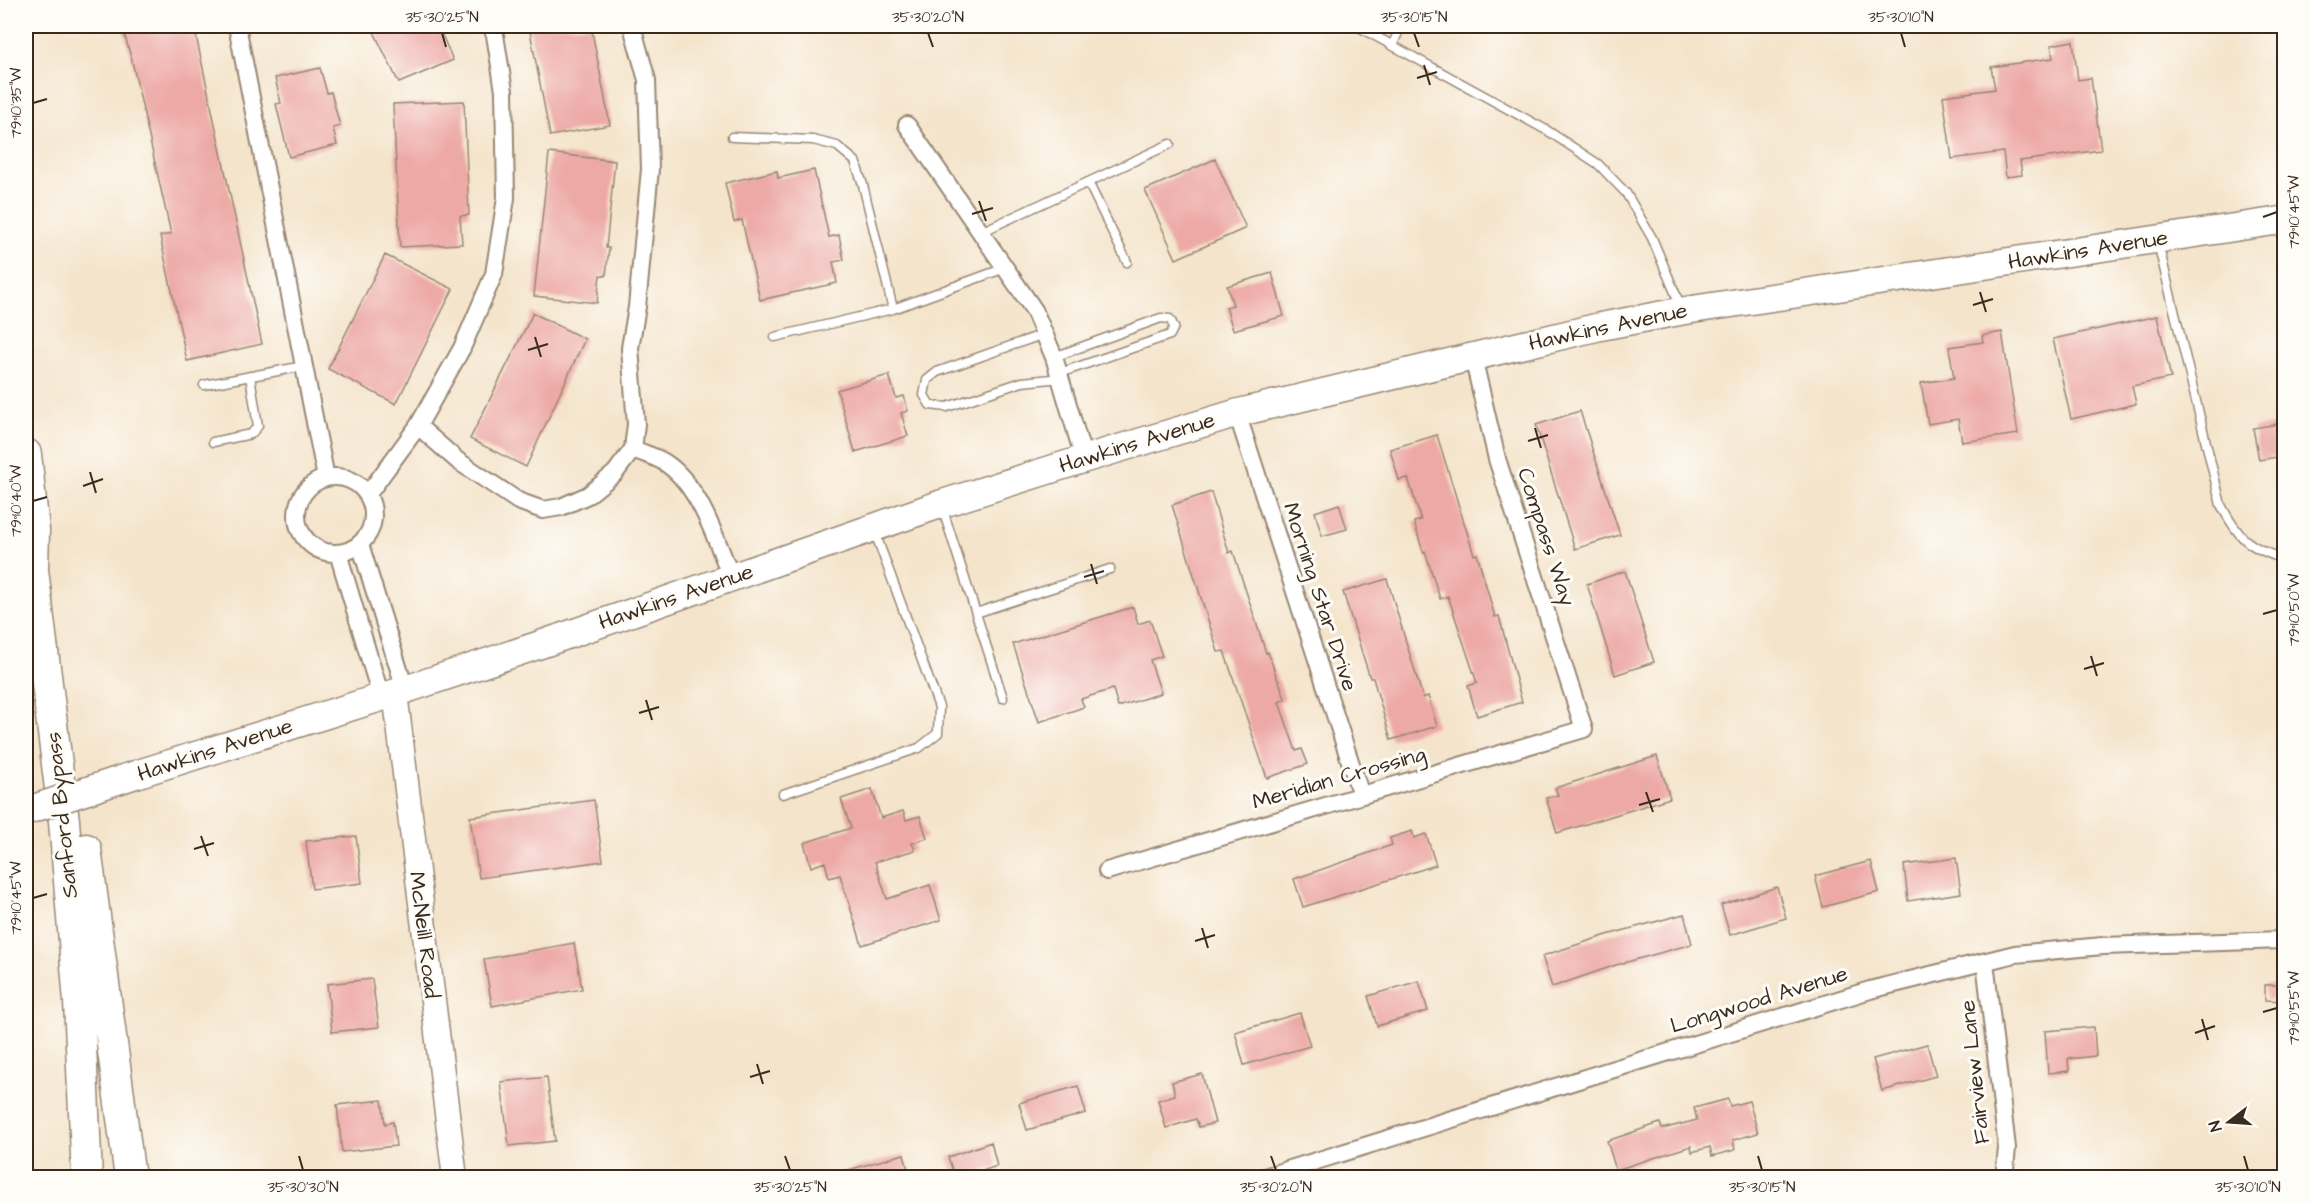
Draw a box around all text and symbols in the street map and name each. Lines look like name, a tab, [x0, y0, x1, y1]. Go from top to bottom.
text: 35°30'25"N	[405, 7, 479, 28]
text: 35°30'20"N	[892, 7, 964, 28]
text: 35°30'15"N	[1381, 7, 1447, 28]
text: 35°30'10"N	[1868, 7, 1934, 28]
text: 79°10'35"W	[6, 68, 27, 138]
text: 79°10'45"W	[2284, 175, 2305, 249]
street label: Hawkins Avenue	[2006, 222, 2170, 278]
street label: Hawkins Avenue	[1526, 295, 1690, 359]
street label: Hawkins Avenue	[1055, 405, 1219, 481]
street label: Compass Way	[1508, 464, 1583, 610]
text: 79°10'40"W	[6, 465, 27, 537]
street label: Morning Star Drive	[1274, 499, 1365, 696]
street label: Hawkins Avenue	[595, 556, 757, 638]
text: 79°10'50"W	[2284, 574, 2305, 646]
street label: Hawkins Avenue	[133, 710, 297, 790]
street label: Sanford Bypass	[38, 730, 87, 900]
street label: Meridian Crossing	[1249, 738, 1430, 819]
text: 79°10'45"W	[6, 861, 27, 935]
street label: McNeill Road	[401, 870, 447, 1000]
street label: Longwood Avenue	[1666, 958, 1852, 1043]
text: 79°10'55"W	[2284, 971, 2305, 1045]
street label: Fairview Lane	[1952, 998, 1998, 1145]
north arrow	[2199, 1092, 2259, 1152]
text: N	[2204, 1118, 2228, 1134]
text: 35°30'30"N	[267, 1177, 339, 1198]
text: 35°30'25"N	[753, 1177, 827, 1198]
text: 35°30'20"N	[1240, 1177, 1312, 1198]
text: 35°30'15"N	[1729, 1177, 1795, 1198]
text: 35°30'10"N	[2215, 1177, 2281, 1198]

